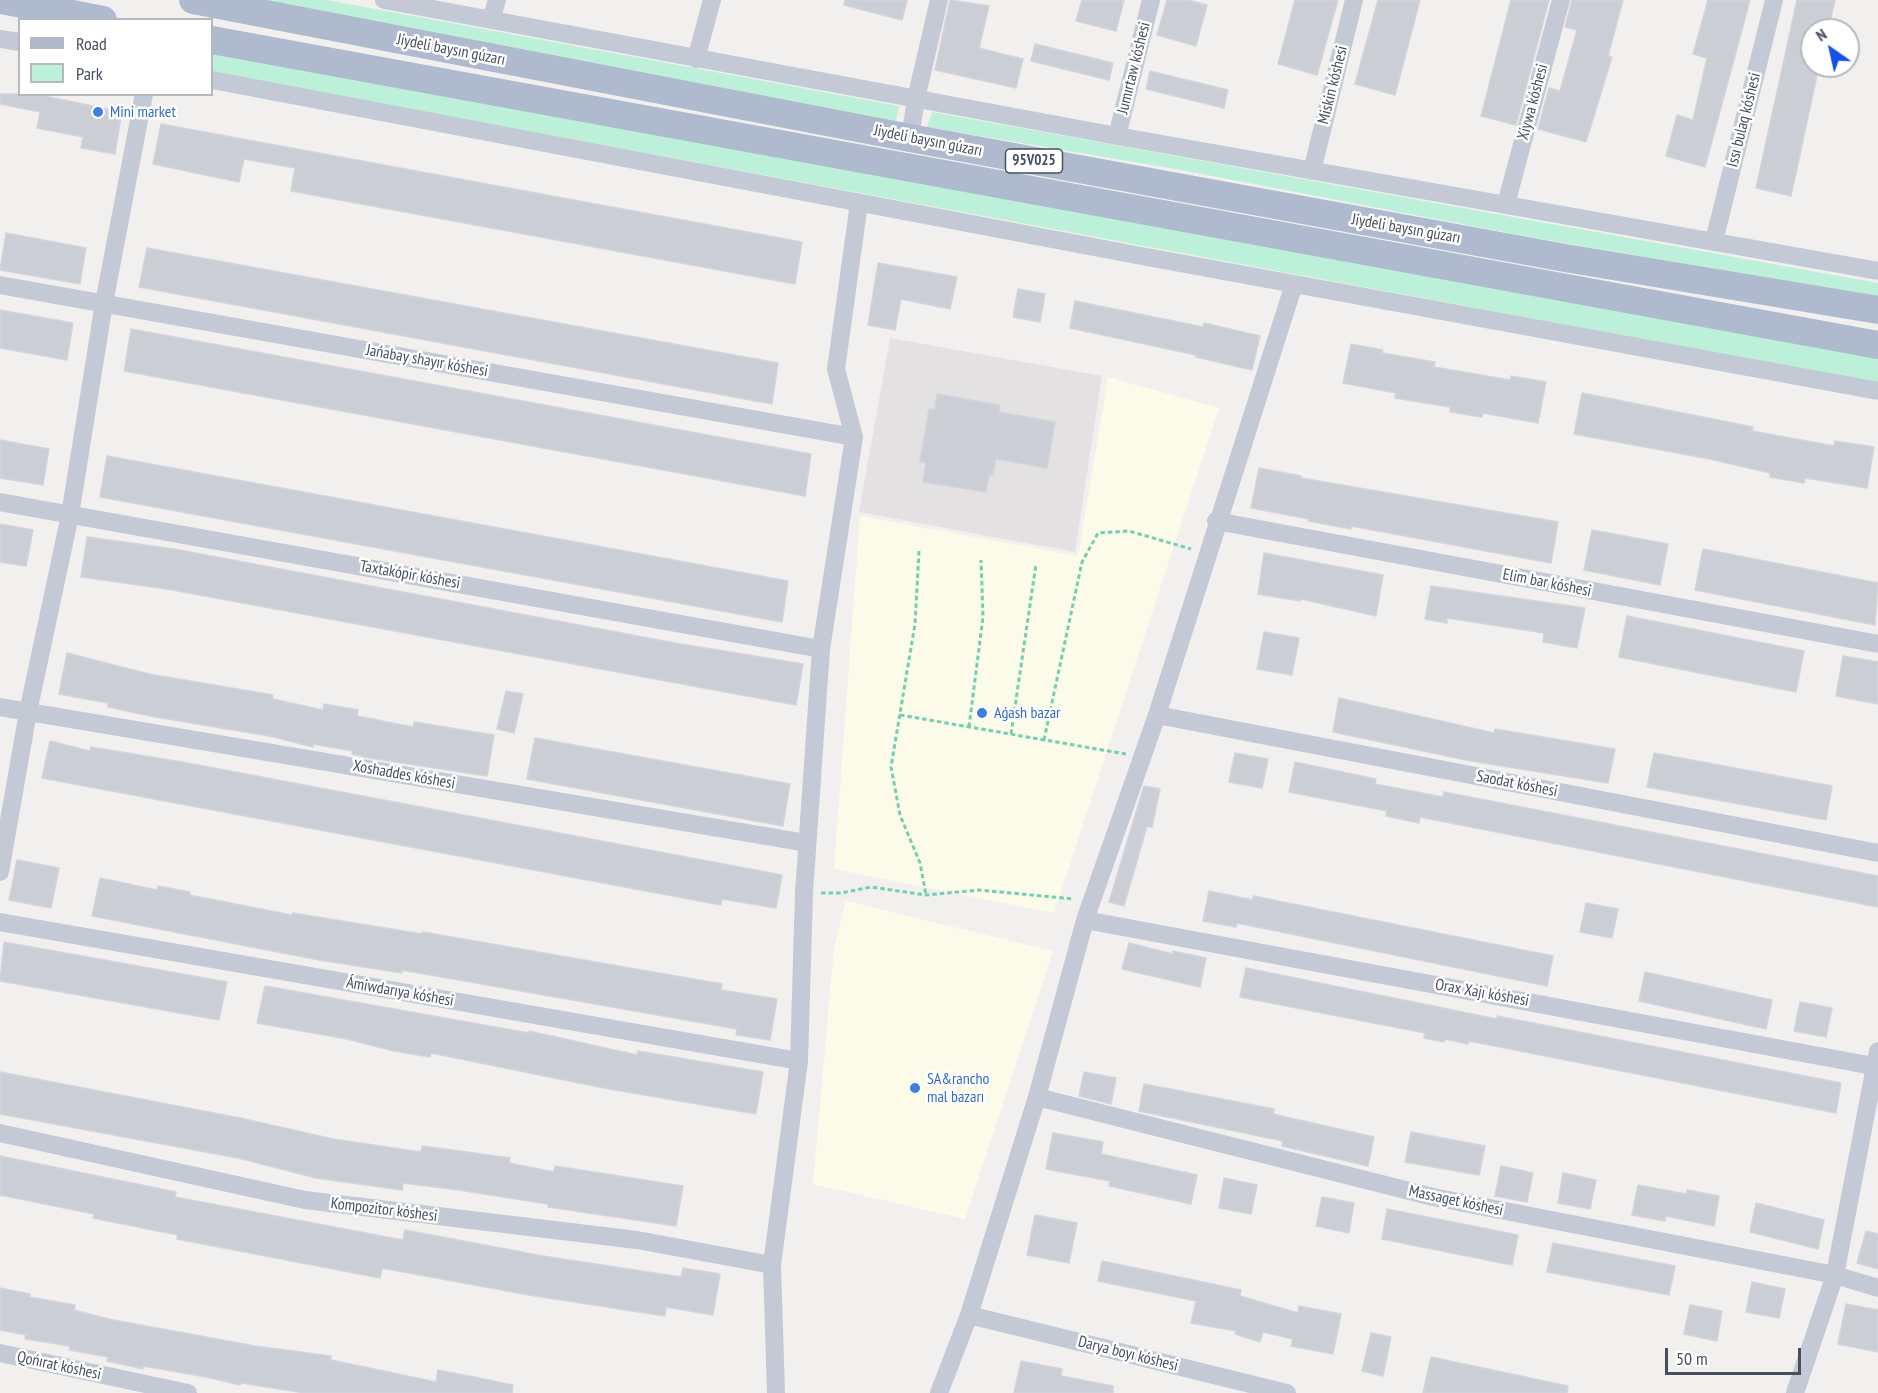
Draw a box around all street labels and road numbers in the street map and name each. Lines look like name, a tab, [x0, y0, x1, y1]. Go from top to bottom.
street label: Jumırtaw kóshesi	[1113, 20, 1155, 116]
street label: Jiydeli baysın gúzarı	[395, 30, 507, 70]
street label: Miskin kóshesi	[1314, 44, 1352, 126]
street label: Xiywa kóshesi	[1514, 62, 1552, 142]
street label: Issı bulaq kóshesi	[1723, 71, 1765, 169]
street label: Jiydeli baysın gúzarı	[872, 121, 984, 161]
road number: 95V025	[1006, 149, 1062, 173]
street label: Jiydeli baysın gúzarı	[1350, 210, 1462, 248]
street label: Jańabay shayır kóshesi	[365, 341, 489, 381]
street label: Taxtakópir kóshesi	[358, 557, 462, 593]
street label: Elim bar kóshesi	[1501, 565, 1593, 601]
street label: Xoshaddes kóshesi	[351, 757, 457, 793]
street label: Saodat kóshesi	[1475, 767, 1559, 801]
street label: Ámiwdarıya kóshesi	[345, 973, 455, 1011]
street label: Orax Xajı kóshesi	[1434, 975, 1530, 1011]
street label: Massaget kóshesi	[1407, 1182, 1505, 1220]
street label: Kompozitor kóshesi	[330, 1194, 438, 1226]
street label: Darya boyı kóshesi	[1076, 1332, 1180, 1376]
street label: Qońırat kóshesi	[15, 1348, 103, 1384]

